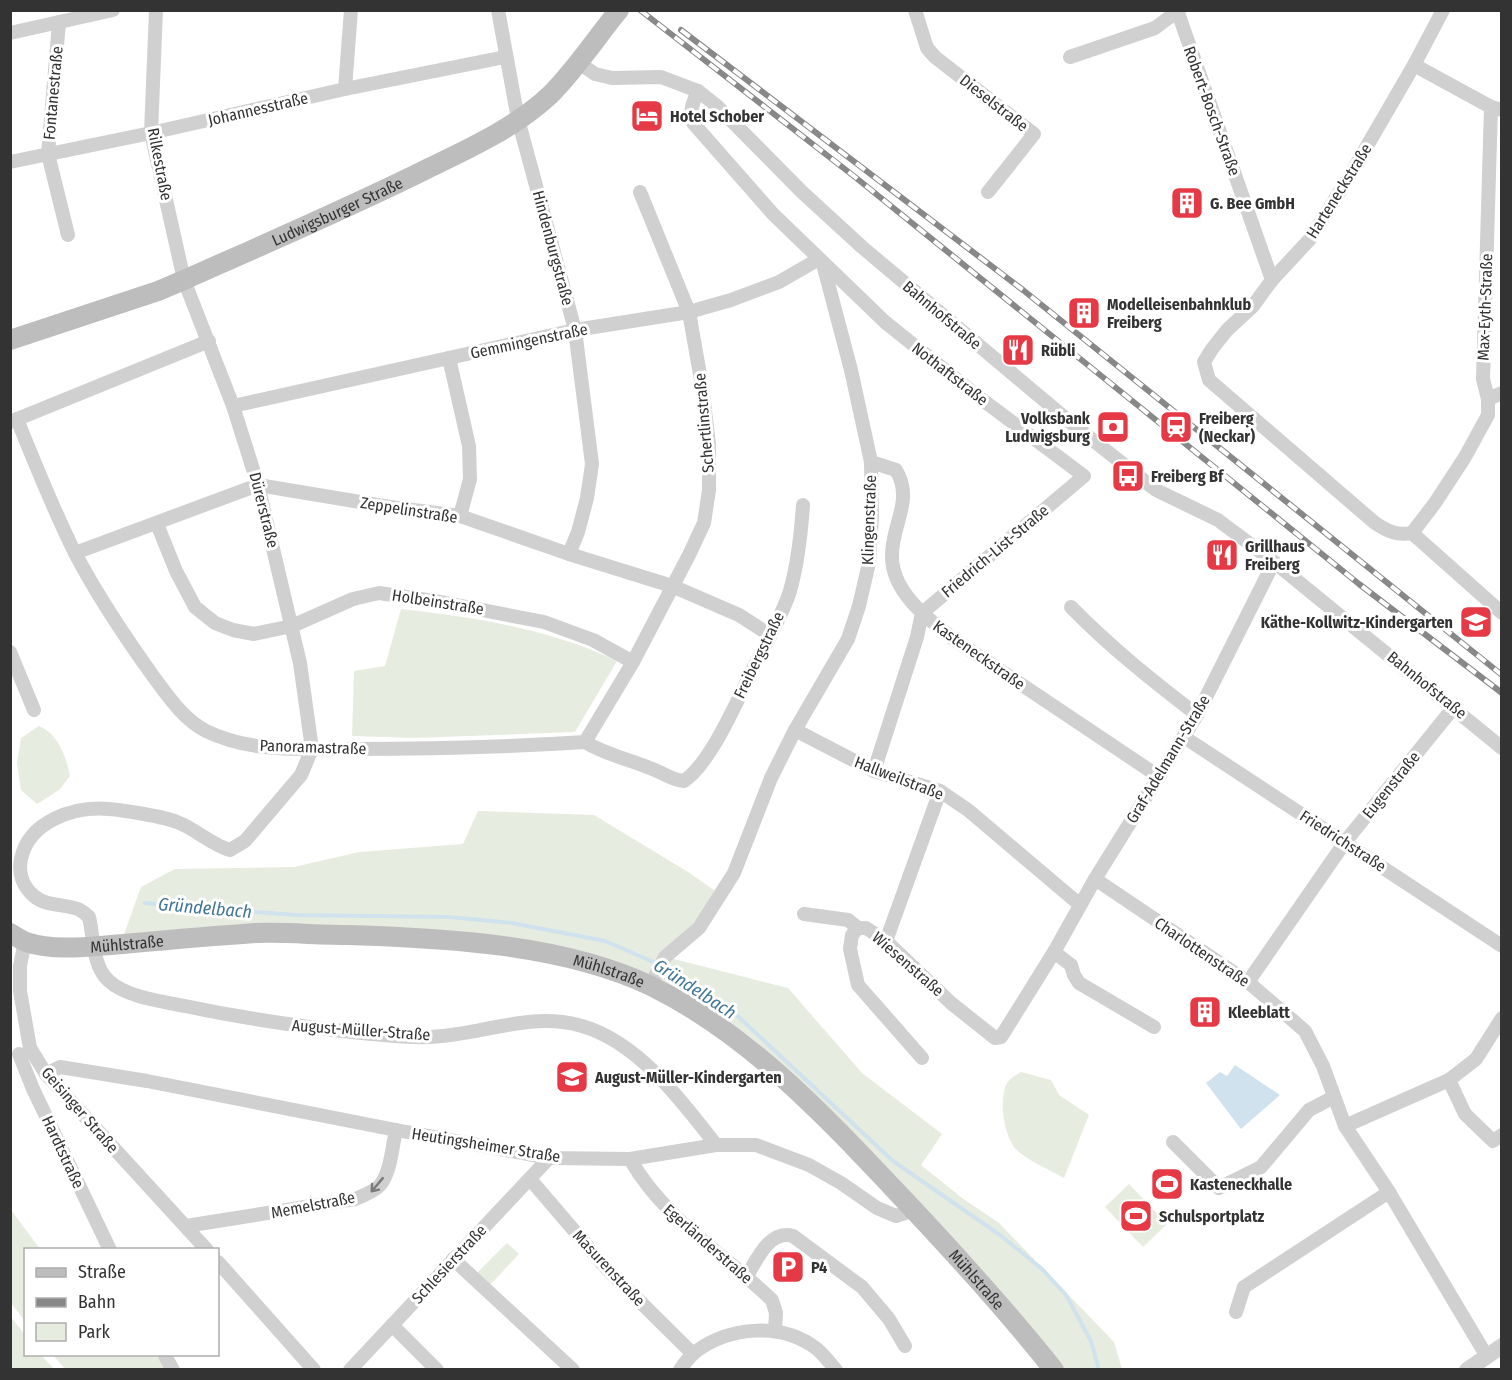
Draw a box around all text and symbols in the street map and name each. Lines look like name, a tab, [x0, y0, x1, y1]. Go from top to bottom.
street label: Robert-Bosch-Straße	[1180, 44, 1244, 178]
street label: Fontanestraße	[39, 45, 67, 141]
street label: Dieselstraße	[956, 70, 1032, 136]
street label: Johannesstraße	[206, 88, 310, 130]
hotel icon: Hotel Schober	[629, 98, 665, 134]
place label: Hotel Schober	[670, 107, 764, 126]
street label: Rilkestraße	[144, 126, 176, 202]
street label: Harteneckstraße	[1302, 140, 1376, 242]
street label: Ludwigsburger Straße	[269, 173, 406, 249]
building icon: G. Bee GmbH	[1169, 185, 1205, 221]
street label: Hindenburgstraße	[529, 188, 577, 308]
place label: G. Bee GmbH	[1210, 194, 1295, 213]
street label: Max-Eyth-Straße	[1474, 253, 1496, 361]
street label: Bahnhofstraße	[899, 277, 985, 353]
building icon: Modelleisenbahnklub Freiberg	[1066, 295, 1102, 331]
place label: Modelleisenbahnklub Freiberg	[1107, 295, 1251, 332]
street label: Gemmingenstraße	[469, 319, 589, 363]
restaurant icon: Rübli	[1000, 332, 1036, 368]
street label: Nothaftstraße	[908, 338, 992, 410]
place label: Rübli	[1041, 341, 1076, 360]
street label: Schertlinstraße	[690, 372, 718, 474]
place label: Volksbank Ludwigsburg	[1005, 409, 1091, 446]
bank icon: Volksbank Ludwigsburg	[1095, 409, 1131, 445]
station icon: Freiberg (Neckar)	[1158, 409, 1194, 445]
place label: Freiberg (Neckar)	[1199, 409, 1255, 446]
bus stop icon: Freiberg Bf	[1110, 458, 1146, 494]
place label: Freiberg Bf	[1151, 467, 1225, 486]
street label: Dürerstraße	[245, 470, 283, 550]
street label: Klingenstraße	[858, 475, 880, 565]
street label: Zeppelinstraße	[359, 493, 459, 527]
street label: Friedrich-List-Straße	[938, 501, 1052, 601]
restaurant icon: Grillhaus Freiberg	[1204, 537, 1240, 573]
place label: Grillhaus Freiberg	[1245, 537, 1305, 574]
street label: Holbeinstraße	[391, 585, 485, 619]
school or university icon: Käthe-Kollwitz-Kindergarten	[1458, 604, 1494, 640]
street label: Freibergstraße	[730, 608, 788, 701]
place label: Käthe-Kollwitz-Kindergarten	[1261, 613, 1453, 632]
street label: Kasteneckstraße	[929, 616, 1029, 694]
street label: Bahnhofstraße	[1383, 647, 1471, 723]
street label: Graf-Adelmann-Straße	[1122, 691, 1214, 827]
street label: Panoramastraße	[259, 736, 367, 758]
street label: Eugenstraße	[1358, 748, 1424, 822]
street label: Hallweilstraße	[852, 752, 946, 804]
street label: Friedrichstraße	[1296, 806, 1390, 876]
water label: Gründelbach	[157, 893, 253, 923]
street label: Charlottenstraße	[1151, 913, 1253, 991]
street label: Wiesenstraße	[868, 928, 948, 1000]
street label: Mühlstraße	[89, 931, 165, 956]
street label: Mühlstraße	[571, 950, 648, 991]
water label: Gründelbach	[650, 954, 740, 1024]
building icon: Kleeblatt	[1187, 994, 1223, 1030]
place label: Kleeblatt	[1228, 1003, 1290, 1022]
street label: August-Müller-Straße	[291, 1016, 431, 1044]
school or university icon: August-Müller-Kindergarten	[554, 1059, 590, 1095]
street label: Geisinger Straße	[38, 1063, 122, 1157]
place label: August-Müller-Kindergarten	[594, 1068, 782, 1087]
street label: Hardtstraße	[38, 1113, 88, 1191]
street label: Heutingsheimer Straße	[410, 1124, 562, 1166]
sports icon: Kasteneckhalle	[1149, 1166, 1185, 1202]
place label: Kasteneckhalle	[1190, 1175, 1292, 1194]
one-way arrow	[371, 1176, 385, 1192]
street label: Memelstraße	[269, 1188, 357, 1222]
sports icon: Schulsportplatz	[1118, 1198, 1154, 1234]
street label: Egerländerstraße	[660, 1200, 756, 1288]
place label: Schulsportplatz	[1159, 1207, 1265, 1226]
street label: Schlesierstraße	[408, 1221, 490, 1307]
street label: Masurenstraße	[569, 1226, 649, 1310]
street label: Mühlstraße	[945, 1245, 1009, 1313]
legend	[24, 1248, 219, 1356]
parking icon: P4	[770, 1249, 806, 1285]
place label: P4	[811, 1258, 827, 1277]
text: Straße	[78, 1261, 126, 1283]
text: Bahn	[78, 1291, 116, 1313]
text: Park	[78, 1321, 111, 1343]

